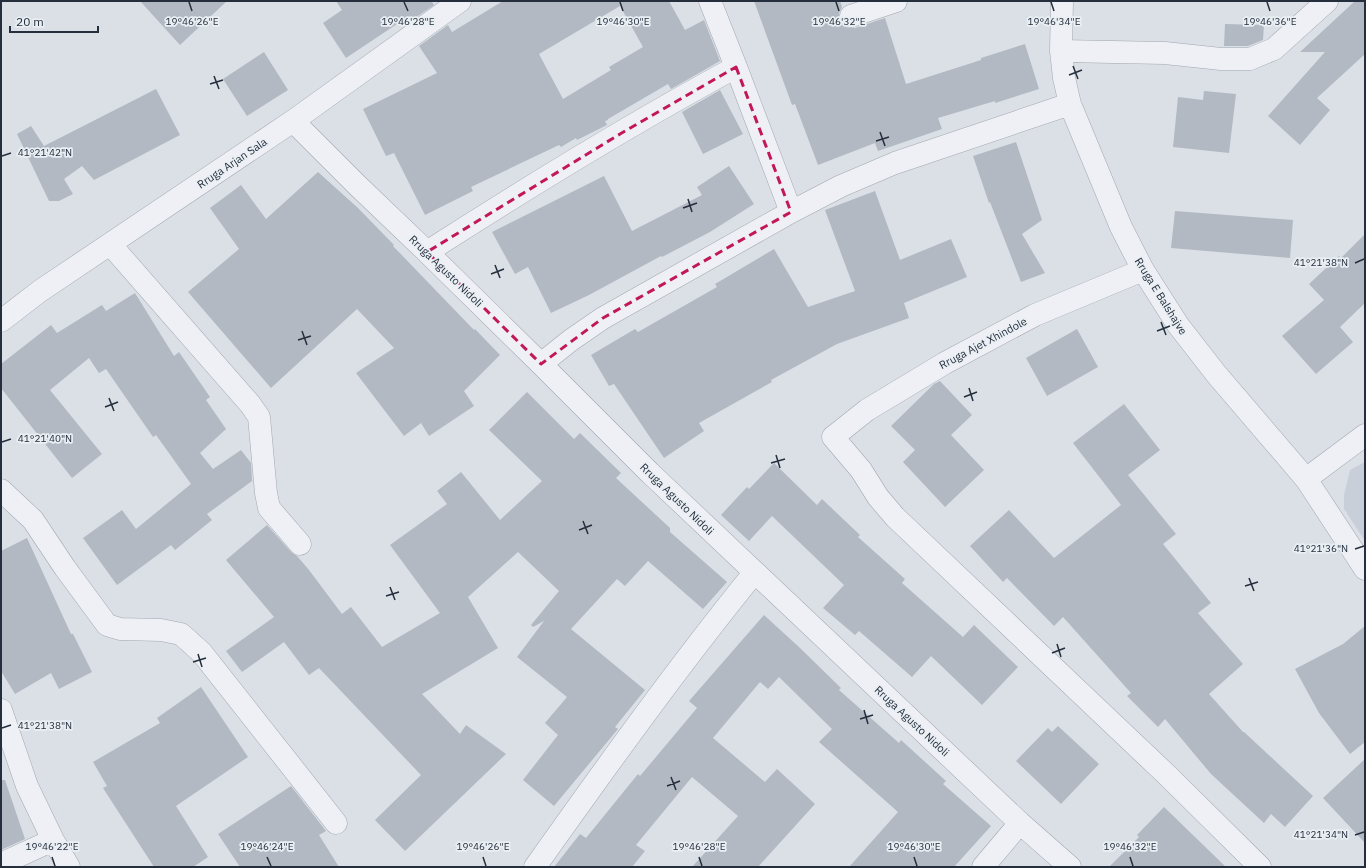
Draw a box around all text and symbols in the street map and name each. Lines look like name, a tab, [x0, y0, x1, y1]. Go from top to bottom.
scale bar	[10, 8, 98, 34]
text: 20 m	[16, 14, 44, 29]
text: 19°46'26"E	[165, 15, 219, 28]
text: 19°46'28"E	[381, 15, 435, 28]
text: 19°46'30"E	[596, 15, 650, 28]
text: 19°46'32"E	[812, 15, 866, 28]
text: 19°46'34"E	[1027, 15, 1081, 28]
text: 19°46'36"E	[1243, 15, 1297, 28]
street label: Rruga Arjan Sala	[194, 134, 270, 192]
text: 41°21'42"N	[18, 146, 72, 159]
street label: Rruga Agusto Nidoli	[406, 232, 486, 310]
street label: Rruga E Balshajve	[1132, 255, 1190, 337]
text: 41°21'38"N	[1294, 256, 1348, 269]
street label: Rruga Ajet Xhindole	[937, 314, 1029, 372]
text: 41°21'40"N	[18, 432, 72, 445]
street label: Rruga Agusto Nidoli	[637, 460, 717, 538]
text: 41°21'36"N	[1294, 542, 1348, 555]
street label: Rruga Agusto Nidoli	[872, 683, 952, 759]
text: 41°21'38"N	[18, 719, 72, 732]
text: 41°21'34"N	[1294, 828, 1348, 841]
text: 19°46'22"E	[25, 840, 79, 853]
text: 19°46'24"E	[240, 840, 294, 853]
text: 19°46'26"E	[456, 840, 510, 853]
text: 19°46'28"E	[672, 840, 726, 853]
text: 19°46'30"E	[887, 840, 941, 853]
text: 19°46'32"E	[1103, 840, 1157, 853]

